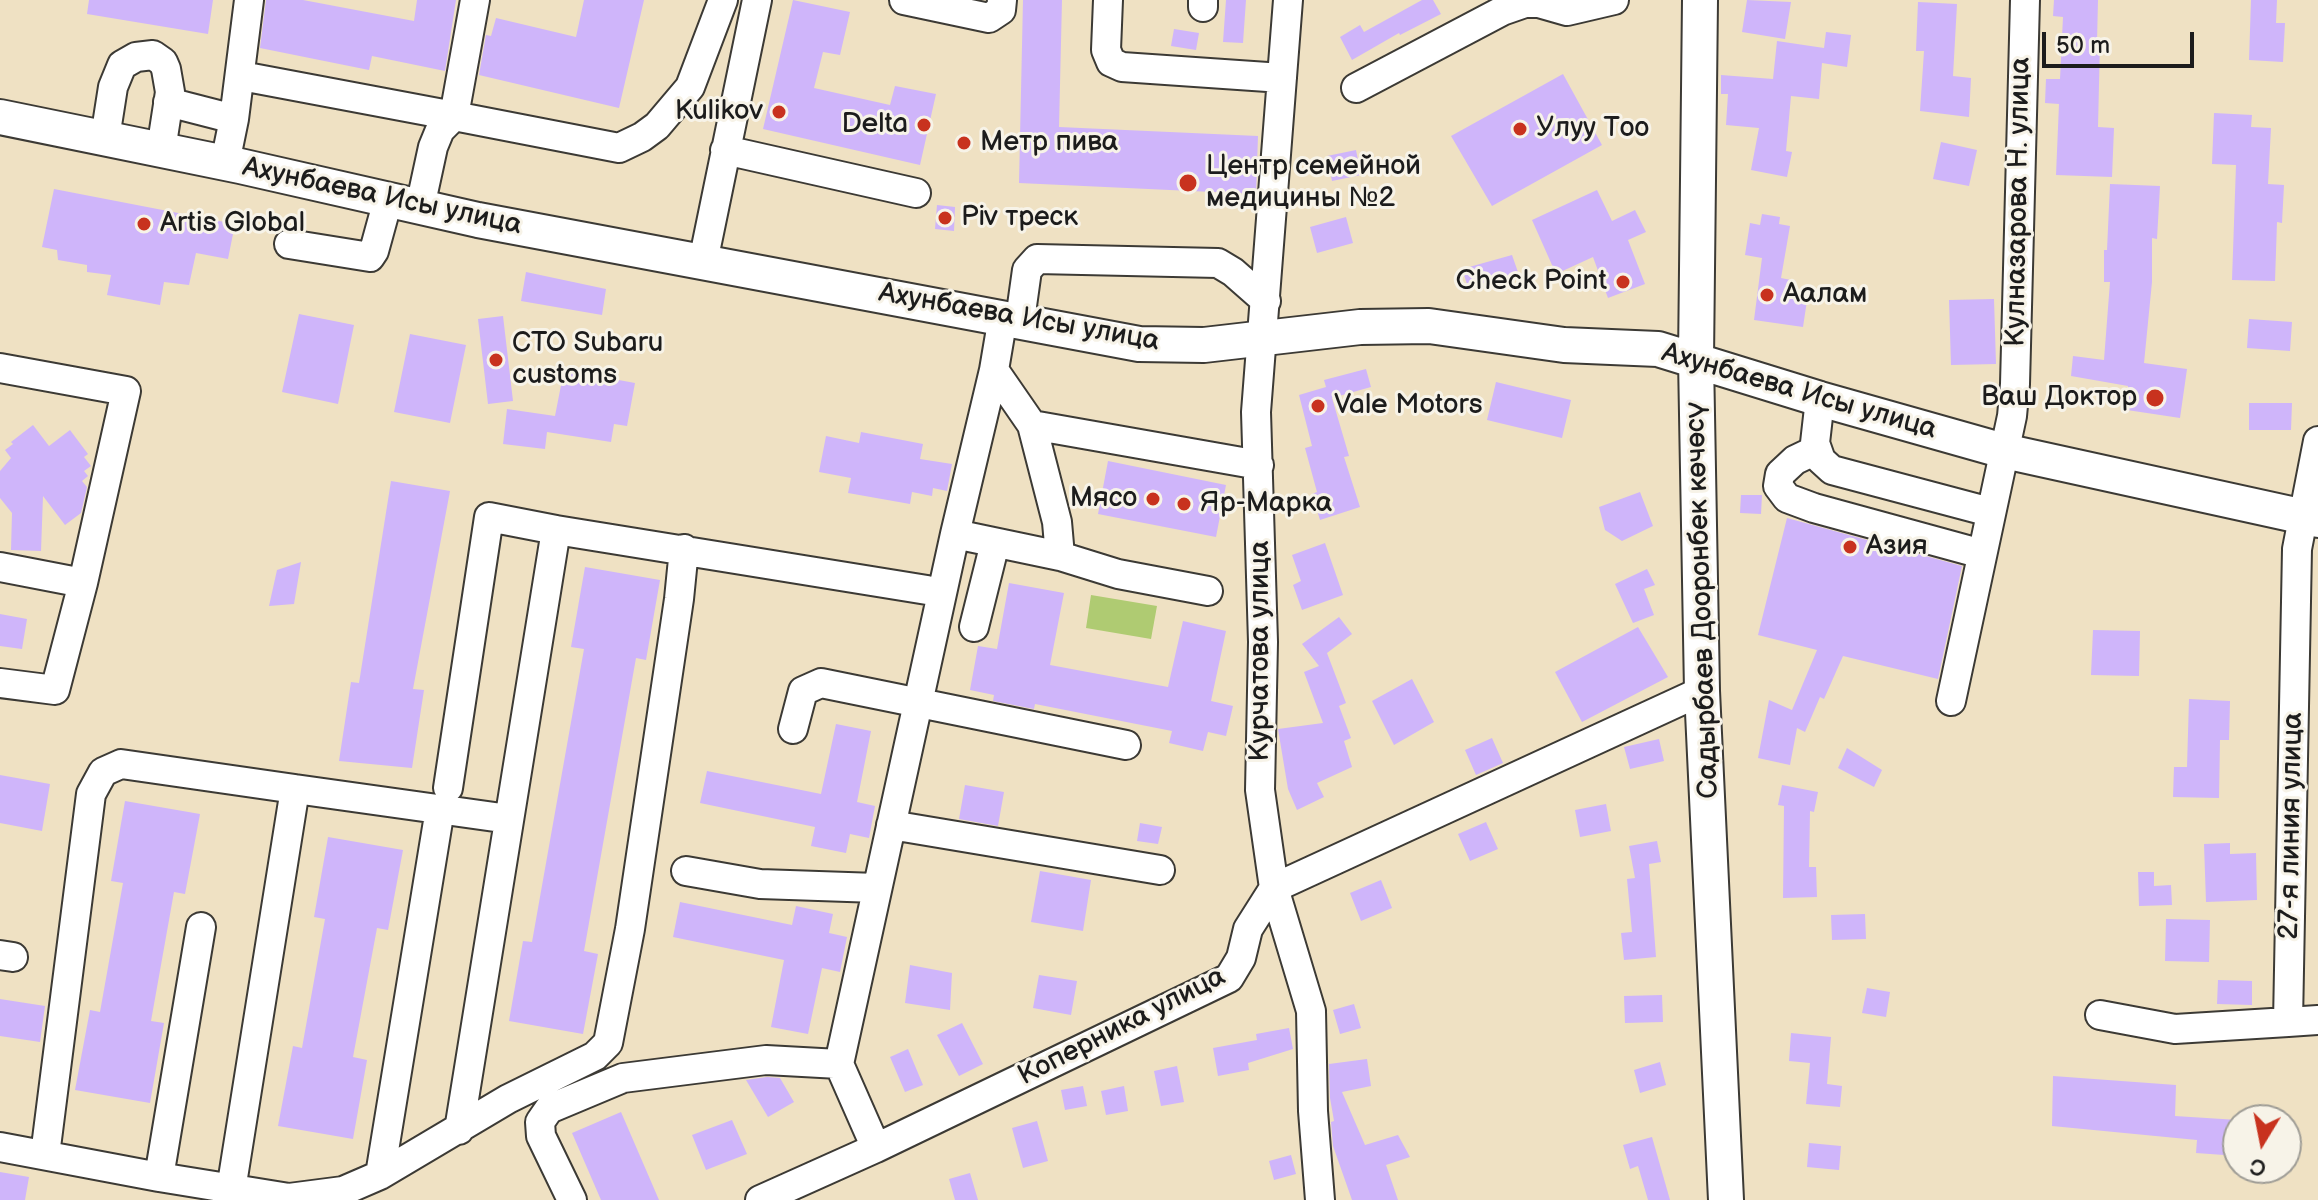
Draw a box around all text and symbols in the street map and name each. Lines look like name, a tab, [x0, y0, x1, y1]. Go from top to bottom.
scale bar	[2046, 16, 2198, 66]
text: 50 m	[2056, 31, 2110, 60]
street label: Кулназарова Н. улица	[2000, 57, 2038, 347]
place label: Kulikov	[675, 95, 763, 129]
marker: Kulikov	[770, 103, 788, 121]
place label: Delta	[842, 108, 908, 142]
place label: Улуу Тоо	[1536, 112, 1649, 146]
marker: Delta	[915, 116, 933, 134]
marker: Улуу Тоо	[1511, 120, 1529, 138]
place label: Метр пива	[980, 126, 1118, 160]
marker: Метр пива	[955, 134, 973, 152]
place label: Центр семейной медицины №2	[1206, 150, 1421, 216]
street label: Ахунбаева Исы улица	[239, 151, 525, 243]
marker: Центр семейной медицины №2	[1177, 172, 1199, 194]
place label: Piv треск	[961, 201, 1078, 235]
place label: Artis Global	[160, 207, 305, 241]
marker: Piv треск	[936, 209, 954, 227]
marker: Artis Global	[135, 215, 153, 233]
place label: Check Point	[1455, 265, 1607, 299]
marker: Check Point	[1614, 273, 1632, 291]
street label: Ахунбаева Исы улица	[876, 277, 1162, 359]
place label: Аалам	[1783, 278, 1867, 312]
marker: Аалам	[1758, 286, 1776, 304]
place label: СТО Subaru customs	[512, 327, 663, 393]
street label: Ахунбаева Исы улица	[1658, 337, 1940, 447]
marker: СТО Subaru customs	[487, 351, 505, 369]
place label: Ваш Доктор	[1981, 381, 2137, 415]
marker: Ваш Доктор	[2144, 387, 2166, 409]
place label: Vale Motors	[1334, 389, 1483, 423]
marker: Vale Motors	[1309, 397, 1327, 415]
street label: Садырбаев Дооронбек көчөсү	[1679, 401, 1727, 799]
place label: Мясо	[1070, 482, 1137, 516]
place label: Яр-Марка	[1200, 487, 1332, 521]
marker: Мясо	[1144, 490, 1162, 508]
marker: Яр-Марка	[1175, 495, 1193, 513]
place label: Азия	[1866, 530, 1928, 564]
marker: Азия	[1841, 538, 1859, 556]
street label: Курчатова улица	[1244, 540, 1278, 762]
street label: 27-я линия улица	[2273, 712, 2311, 940]
street label: Коперника улица	[1013, 960, 1231, 1094]
north arrow	[2222, 1104, 2302, 1184]
text: С	[2248, 1152, 2268, 1181]

